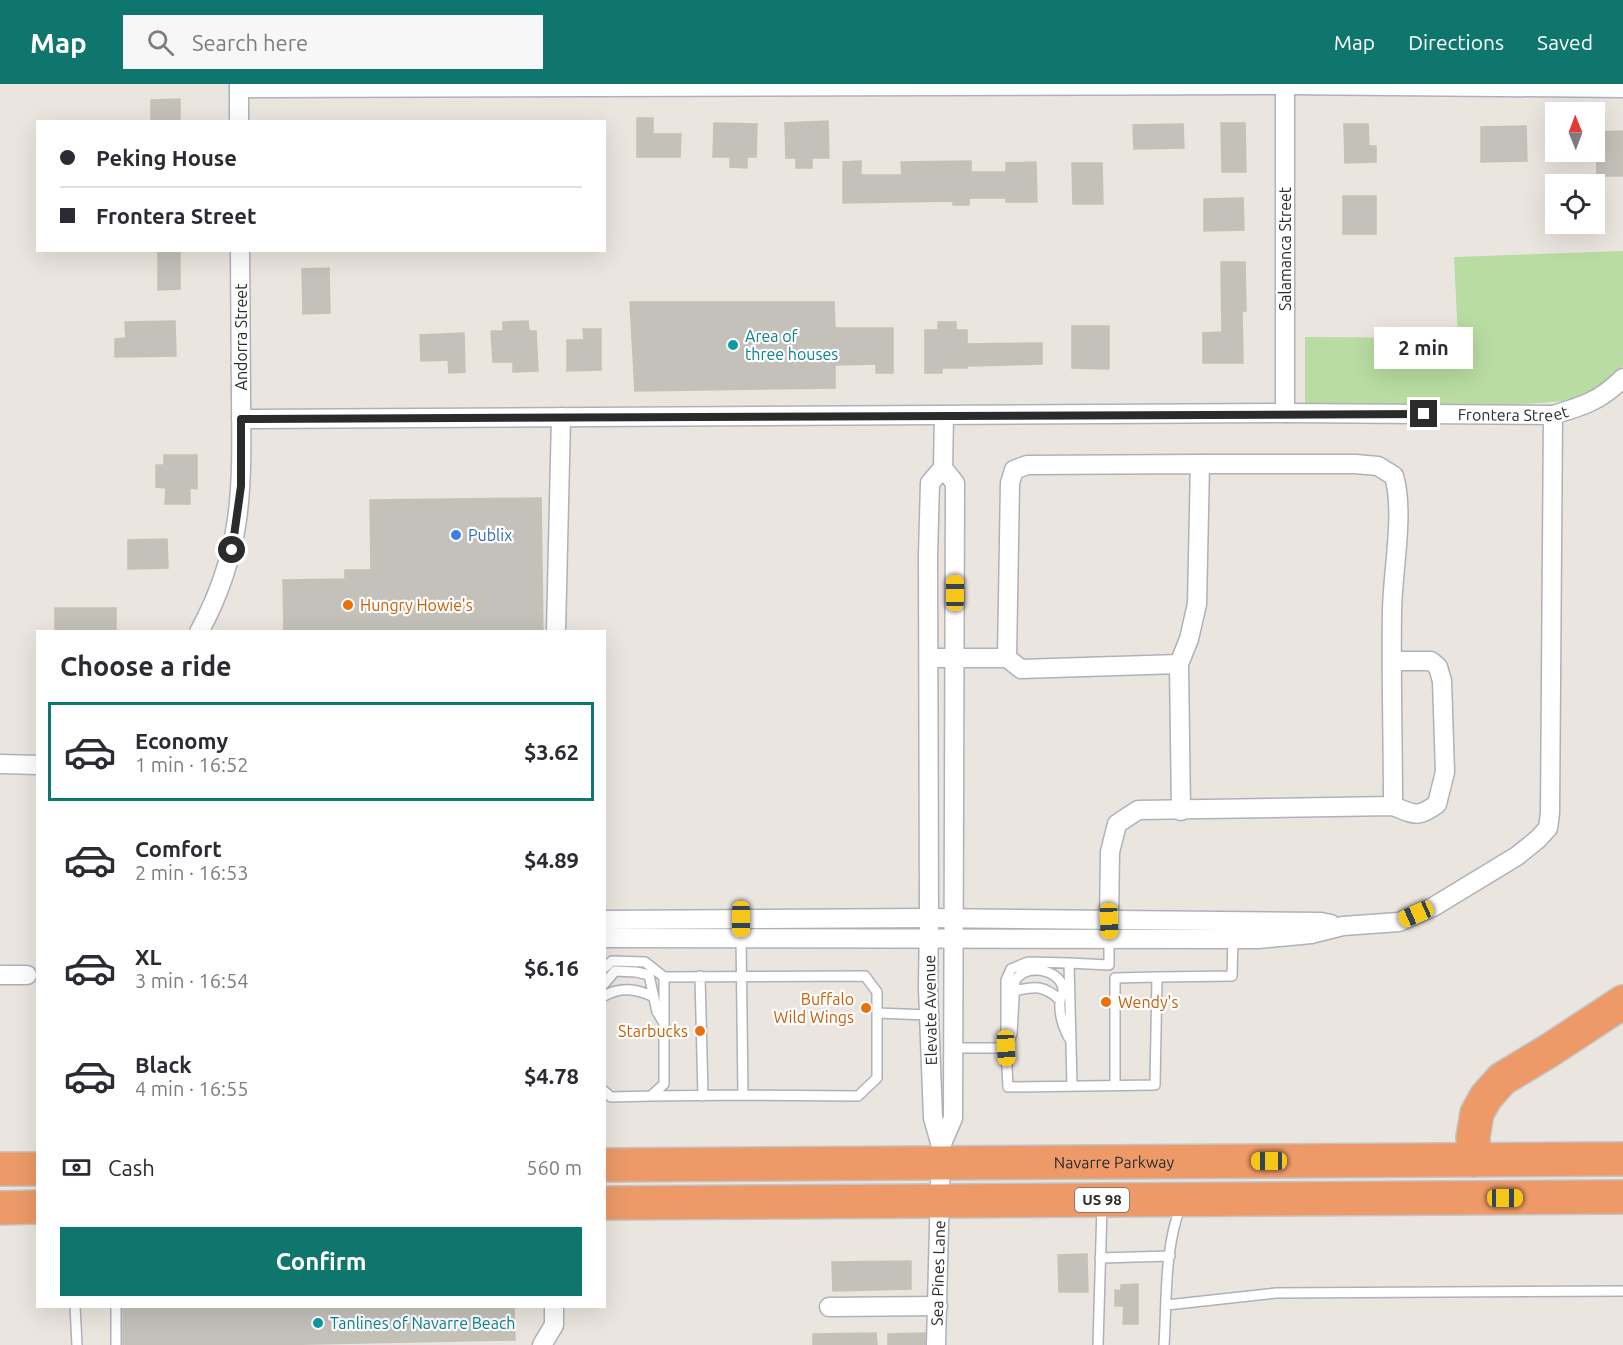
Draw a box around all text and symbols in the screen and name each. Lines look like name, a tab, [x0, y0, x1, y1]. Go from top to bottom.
search box	[123, 15, 543, 69]
icon: search	[144, 26, 177, 59]
text: Map	[30, 27, 87, 58]
text: Search here	[192, 30, 308, 55]
text: Map	[1334, 30, 1375, 54]
text: Directions	[1408, 30, 1504, 54]
text: Saved	[1537, 30, 1593, 54]
north arrow	[1545, 102, 1605, 162]
map controls	[1545, 102, 1605, 234]
text: Peking House	[96, 145, 237, 170]
button: locate	[1545, 174, 1605, 234]
street label: Salamanca Street	[1276, 186, 1294, 311]
text: Frontera Street	[96, 203, 256, 228]
street label: Andorra Street	[232, 283, 250, 390]
place label: Area of three houses	[745, 327, 838, 363]
callout: 2 min	[1374, 327, 1474, 369]
text: 2 min	[1398, 336, 1449, 359]
marker: Area of three houses	[726, 338, 740, 352]
route end	[1410, 400, 1437, 427]
street label: Frontera Street	[1458, 402, 1571, 424]
place label: Publix	[468, 526, 512, 544]
marker: Publix	[449, 528, 463, 542]
route start	[218, 536, 245, 563]
car	[946, 575, 964, 611]
place label: Hungry Howie's	[360, 596, 473, 614]
marker: Hungry Howie's	[341, 598, 355, 612]
text: Choose a ride	[60, 651, 232, 681]
icon: car	[63, 725, 117, 779]
text: Economy	[135, 728, 228, 753]
text: $3.62	[524, 739, 579, 764]
text: 1 min · 16:52	[135, 753, 249, 776]
icon: car	[63, 833, 117, 887]
text: Comfort	[135, 836, 222, 861]
text: $4.89	[524, 847, 579, 872]
text: 2 min · 16:53	[135, 861, 249, 884]
car	[1396, 898, 1436, 930]
car	[732, 901, 750, 937]
car	[1099, 903, 1119, 939]
icon: car	[63, 941, 117, 995]
text: XL	[135, 944, 162, 969]
text: $6.16	[524, 955, 579, 980]
street label: Elevate Avenue	[920, 955, 940, 1065]
text: 3 min · 16:54	[135, 969, 249, 992]
place label: Buffalo Wild Wings	[773, 990, 854, 1026]
place label: Wendy's	[1118, 993, 1178, 1011]
marker: Wendy's	[1099, 995, 1113, 1009]
marker: Buffalo Wild Wings	[859, 1001, 873, 1015]
place label: Starbucks	[618, 1022, 688, 1040]
marker: Starbucks	[693, 1024, 707, 1038]
car	[996, 1030, 1016, 1066]
icon: car	[63, 1049, 117, 1103]
text: Black	[135, 1052, 192, 1077]
text: $4.78	[524, 1063, 579, 1088]
text: 4 min · 16:55	[135, 1077, 249, 1100]
icon: cash	[60, 1151, 93, 1184]
car	[1251, 1152, 1287, 1170]
street label: Navarre Parkway	[1054, 1153, 1175, 1171]
text: Cash	[108, 1155, 155, 1180]
text: 560 m	[526, 1156, 582, 1179]
road number: US 98	[1075, 1188, 1129, 1212]
car	[1487, 1189, 1523, 1207]
street label: Sea Pines Lane	[927, 1220, 948, 1326]
button: Confirm	[60, 1227, 582, 1296]
place label: Tanlines of Navarre Beach	[330, 1314, 515, 1332]
marker: Tanlines of Navarre Beach	[311, 1316, 325, 1330]

